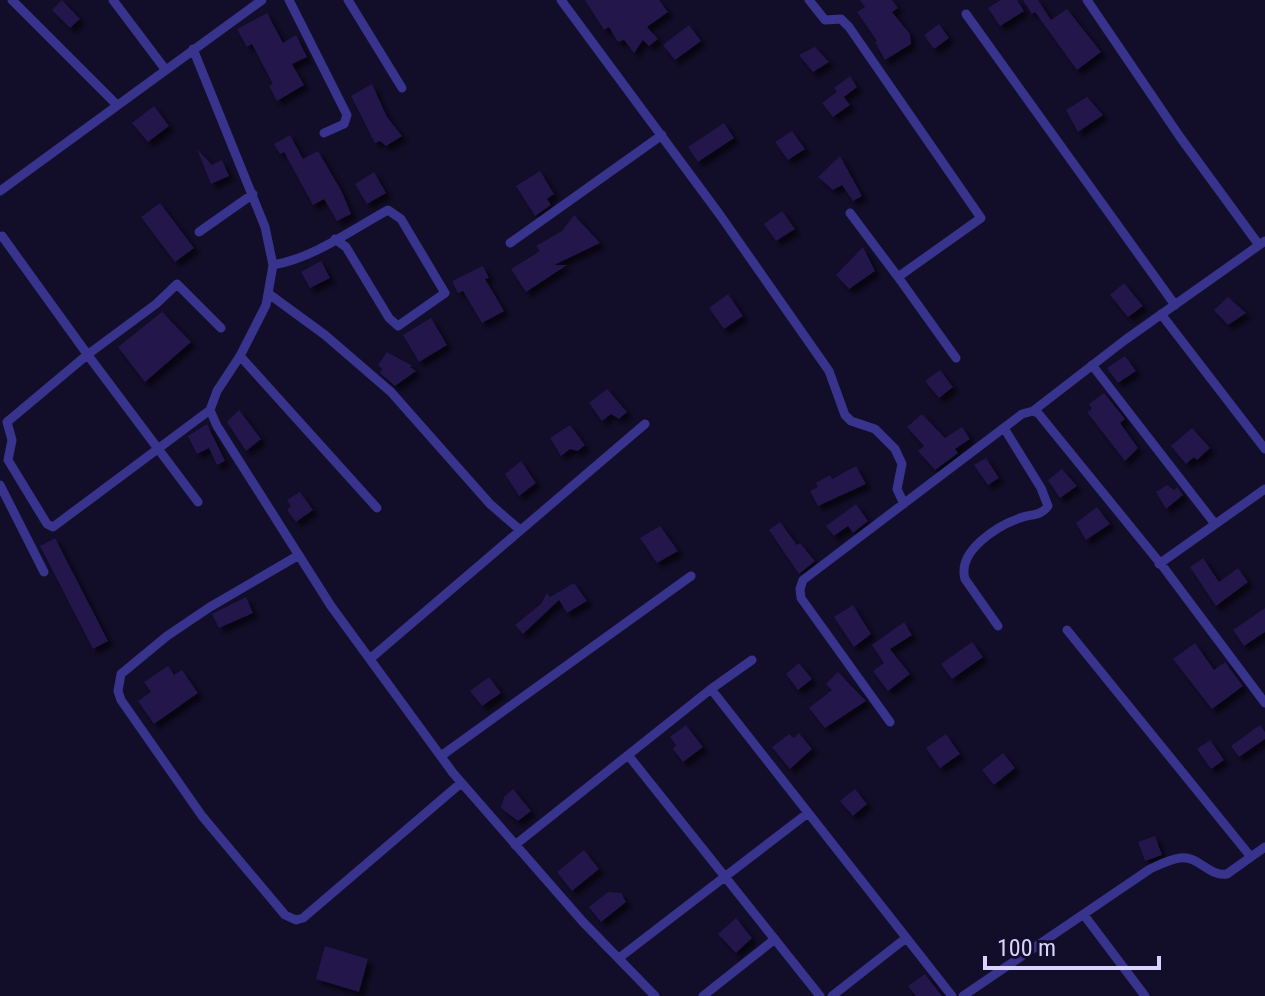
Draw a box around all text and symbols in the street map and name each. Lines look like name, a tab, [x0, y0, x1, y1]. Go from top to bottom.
scale bar	[985, 920, 1159, 970]
text: 100 m	[997, 934, 1056, 962]

